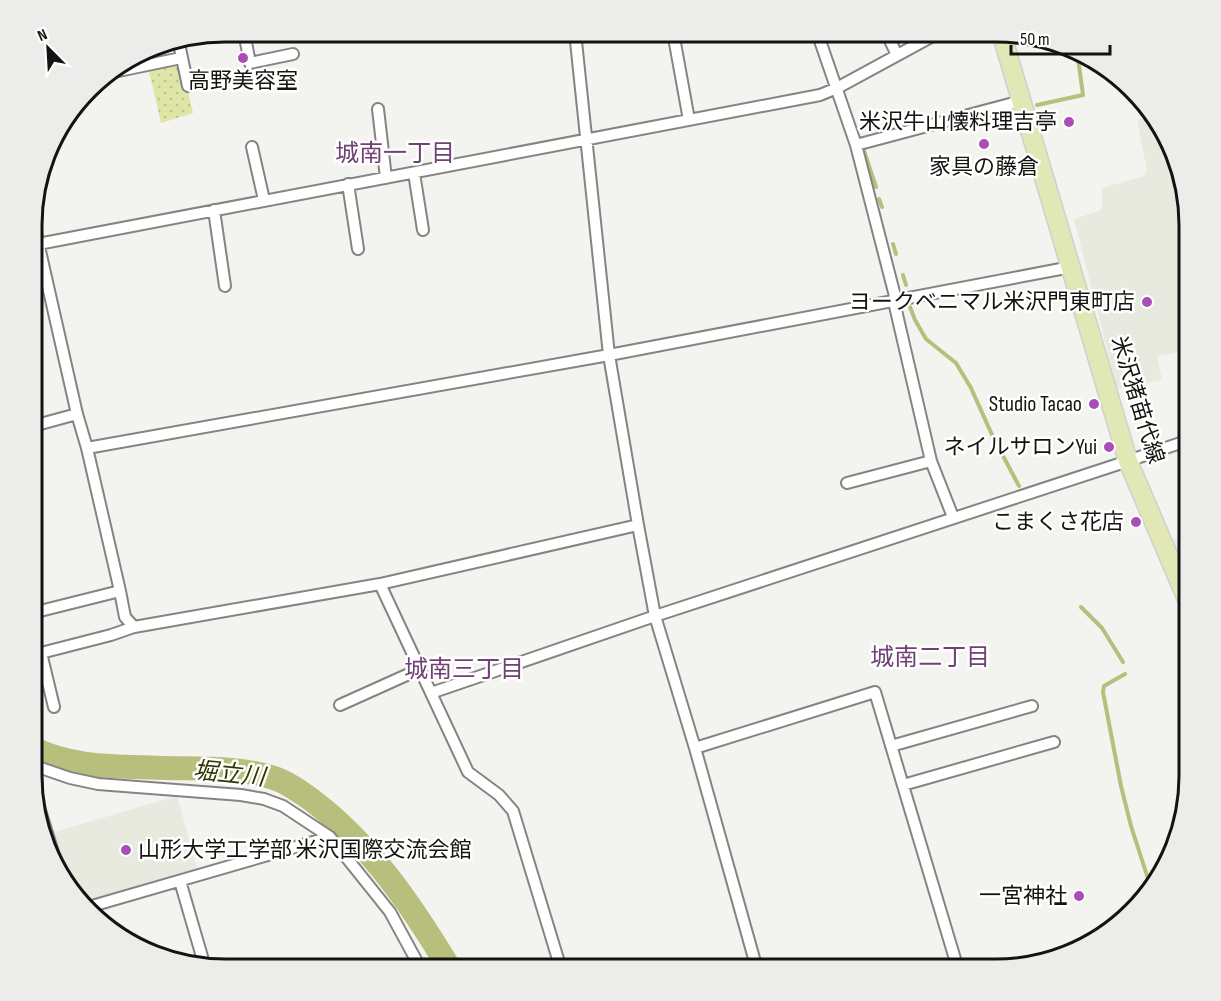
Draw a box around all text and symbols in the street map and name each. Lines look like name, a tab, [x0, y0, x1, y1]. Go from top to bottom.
north arrow	[18, 18, 78, 78]
scale bar	[1011, 18, 1110, 56]
text: N	[35, 25, 50, 46]
text: 50 m	[1020, 29, 1050, 50]
marker: 高野美容室	[236, 51, 250, 65]
place label: 高野美容室	[188, 68, 298, 95]
place label: 米沢牛山懐料理吉亭	[859, 109, 1057, 136]
marker: 米沢牛山懐料理吉亭	[1062, 115, 1076, 129]
marker: 家具の藤倉	[977, 137, 991, 151]
district label: 城南一丁目	[335, 139, 455, 168]
place label: 家具の藤倉	[929, 154, 1039, 181]
place label: ヨークベニマル米沢門東町店	[849, 289, 1135, 316]
marker: ヨークベニマル米沢門東町店	[1140, 295, 1154, 309]
street label: 米沢猪苗代線	[1105, 333, 1169, 467]
place label: Studio Tacao	[989, 391, 1082, 418]
marker: Studio Tacao	[1087, 397, 1101, 411]
place label: ネイルサロンYui	[943, 434, 1097, 461]
marker: ネイルサロンYui	[1102, 440, 1116, 454]
place label: こまくさ花店	[992, 509, 1124, 536]
marker: こまくさ花店	[1129, 515, 1143, 529]
district label: 城南二丁目	[870, 643, 990, 672]
district label: 城南三丁目	[404, 655, 524, 684]
water label: 堀立川	[192, 756, 269, 792]
place label: 山形大学工学部 米沢国際交流会館	[138, 837, 472, 864]
marker: 山形大学工学部 米沢国際交流会館	[119, 843, 133, 857]
place label: 一宮神社	[979, 883, 1067, 910]
marker: 一宮神社	[1072, 889, 1086, 903]

